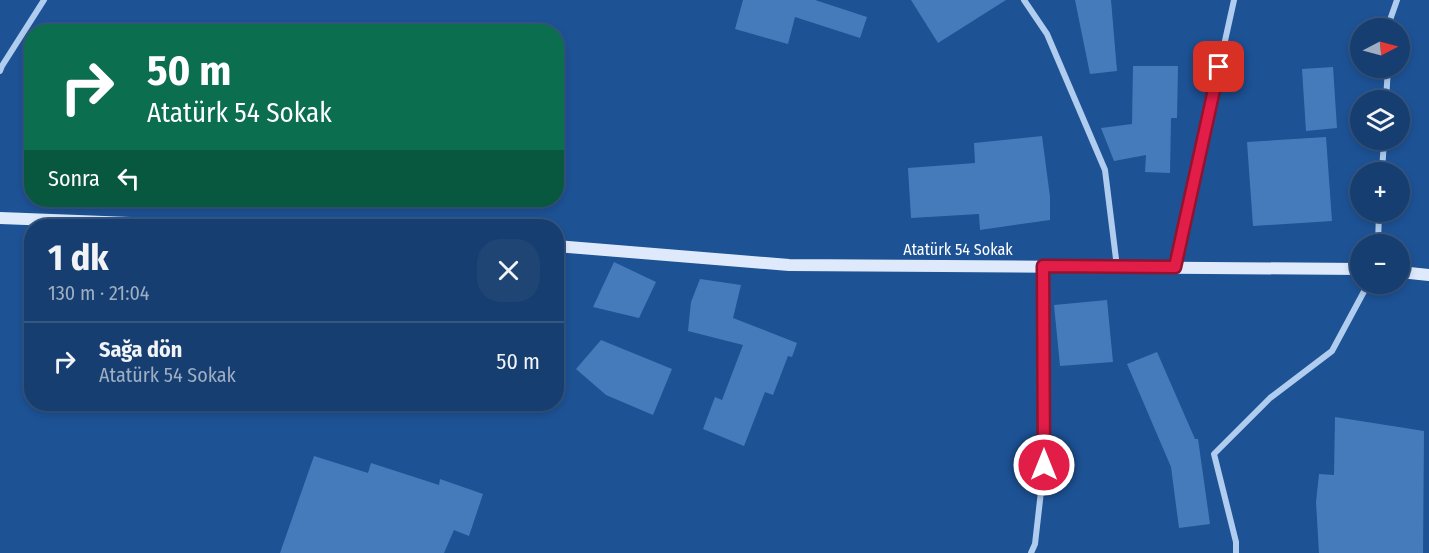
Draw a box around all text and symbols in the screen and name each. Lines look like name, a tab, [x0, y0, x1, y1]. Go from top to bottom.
north arrow	[1350, 18, 1410, 78]
map controls	[1350, 18, 1410, 294]
pin	[1193, 41, 1244, 92]
text: 50 m	[147, 46, 231, 96]
icon: right	[48, 48, 126, 126]
icon: arrive	[1202, 50, 1235, 83]
button: layers	[1350, 90, 1410, 150]
text: Atatürk 54 Sokak	[147, 97, 332, 129]
icon: left	[112, 162, 145, 195]
button: +	[1350, 162, 1410, 222]
text: Sonra	[48, 165, 100, 192]
button: −	[1350, 234, 1410, 294]
text: 1 dk	[48, 236, 109, 280]
button: close	[477, 239, 540, 302]
street label: Atatürk 54 Sokak	[903, 240, 1013, 259]
text: 130 m · 21:04	[48, 281, 149, 305]
text: Sağa dön	[99, 336, 182, 363]
icon: right	[48, 345, 81, 378]
text: 50 m	[496, 348, 540, 375]
text: Atatürk 54 Sokak	[99, 363, 236, 387]
position arrow	[1012, 433, 1076, 497]

